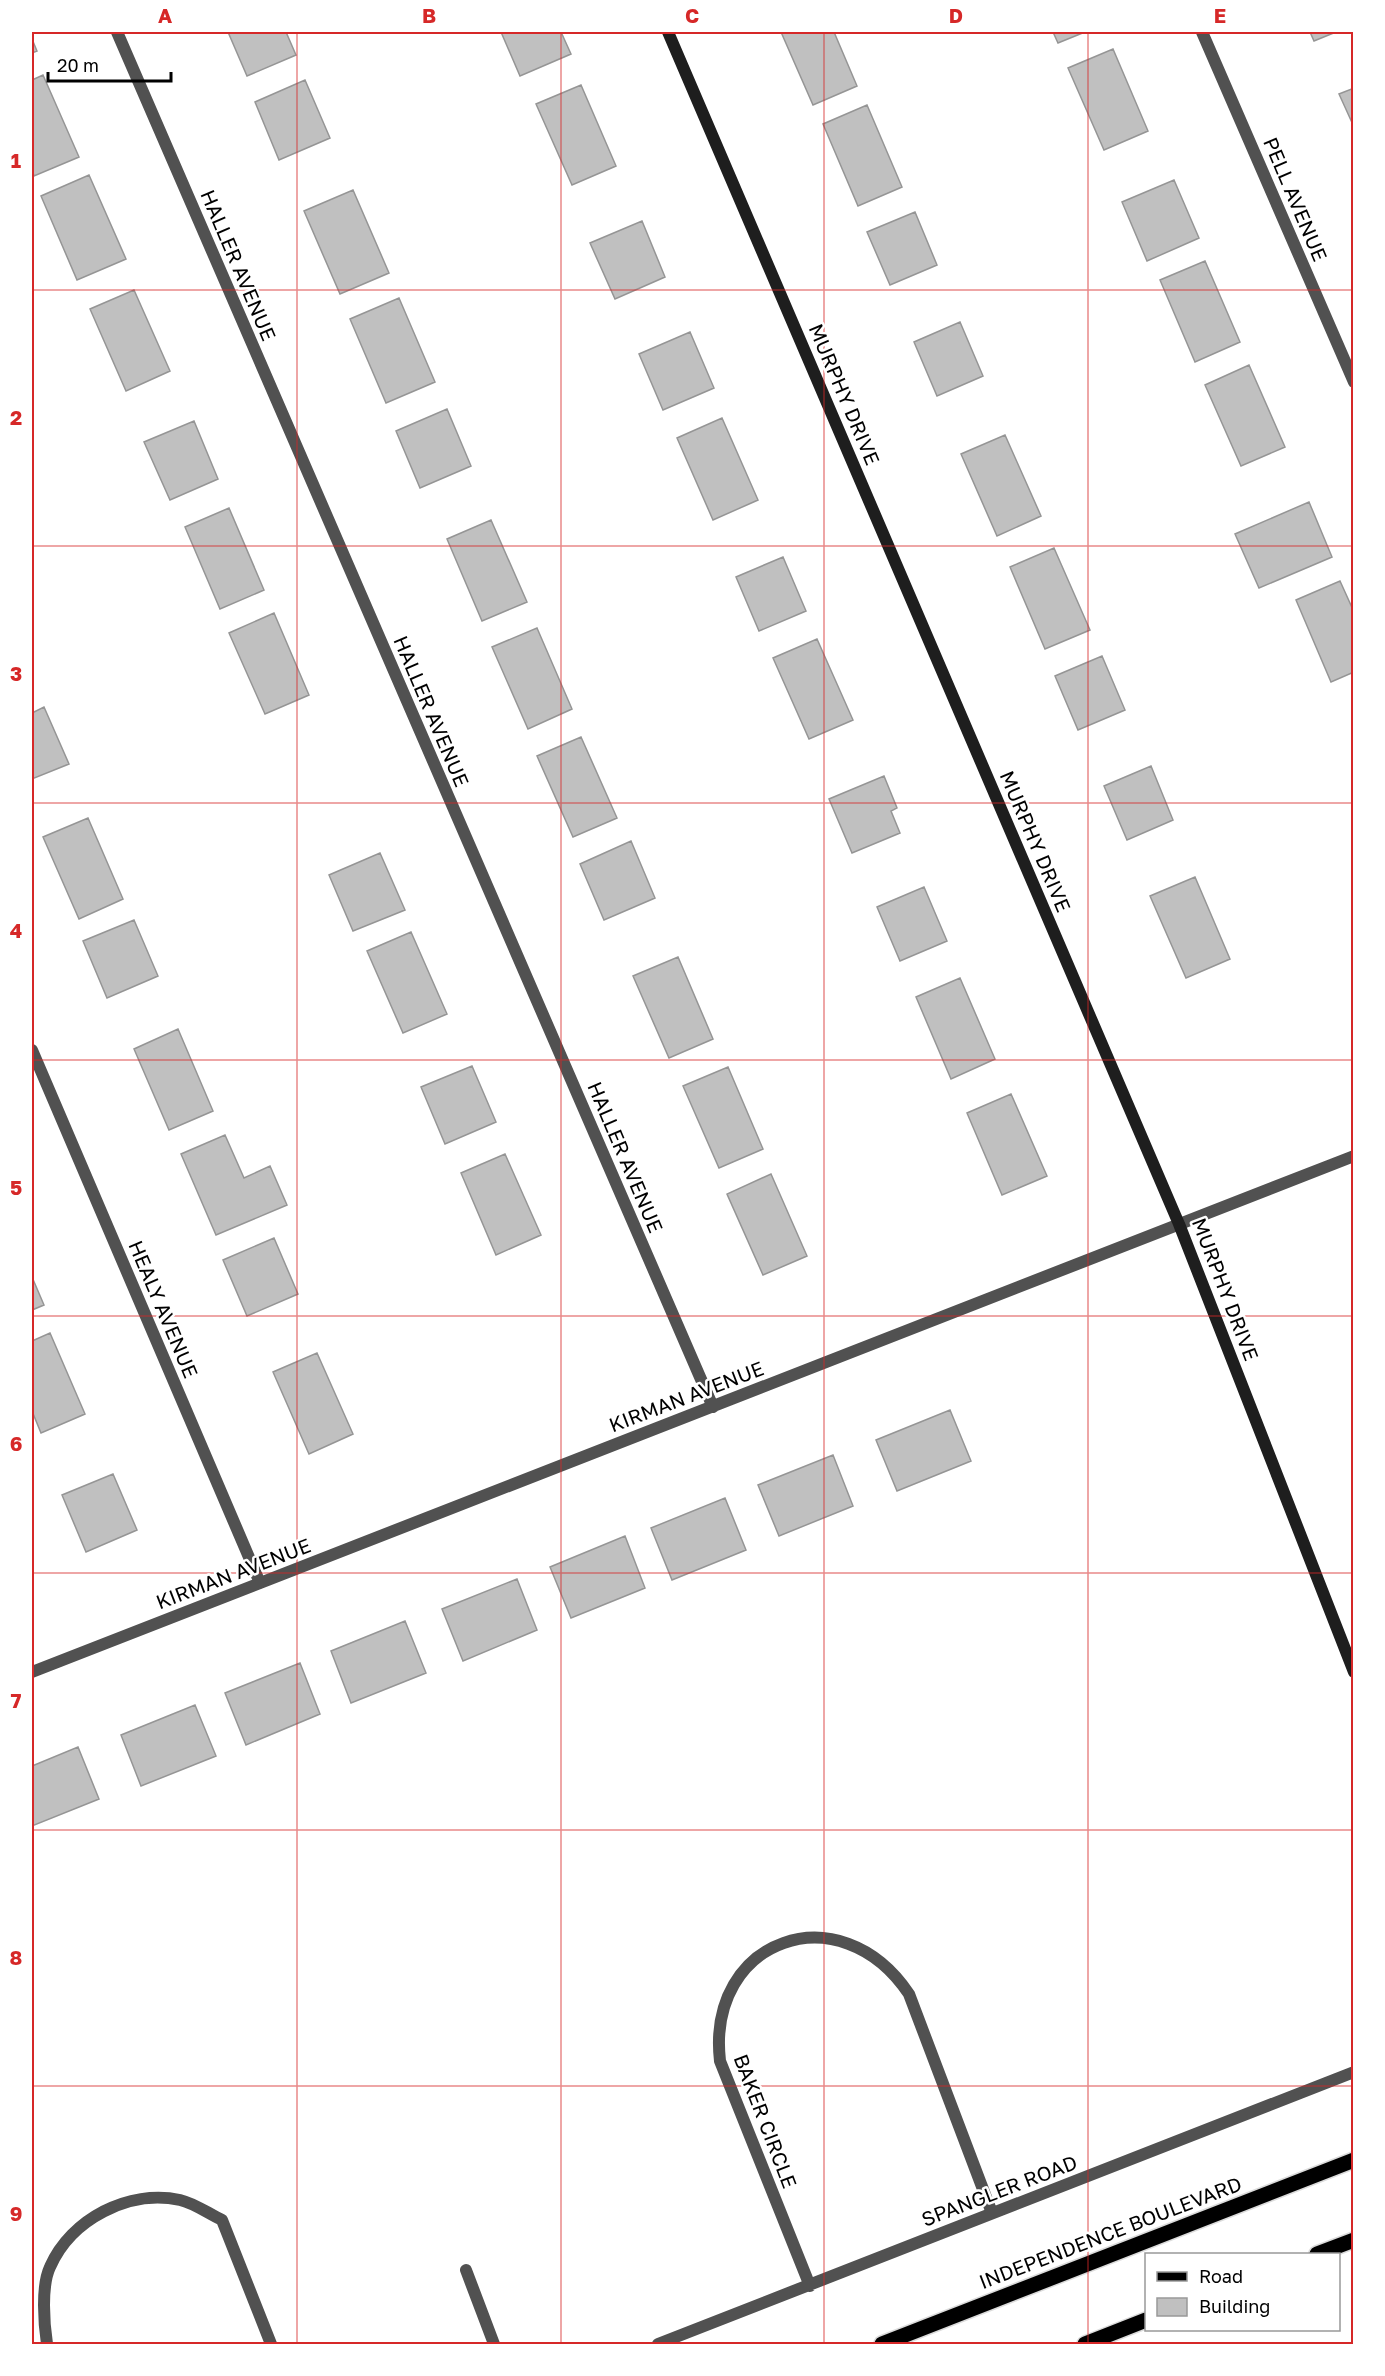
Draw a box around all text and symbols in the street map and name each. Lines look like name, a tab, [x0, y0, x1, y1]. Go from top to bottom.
text: A	[158, 3, 172, 27]
text: B	[422, 3, 436, 27]
text: C	[685, 3, 699, 27]
text: D	[949, 3, 963, 27]
text: E	[1214, 3, 1226, 27]
scale bar	[48, 45, 171, 83]
text: 20 m	[57, 54, 99, 76]
street label: PELL AVENUE	[1259, 133, 1333, 265]
text: 1	[11, 148, 21, 172]
street label: HALLER AVENUE	[196, 186, 282, 344]
street label: MURPHY DRIVE	[804, 320, 886, 468]
text: 2	[10, 405, 22, 429]
street label: HALLER AVENUE	[389, 632, 475, 790]
text: 3	[10, 661, 22, 685]
street label: MURPHY DRIVE	[995, 767, 1077, 915]
text: 4	[10, 918, 22, 942]
street label: HALLER AVENUE	[583, 1078, 669, 1236]
text: 5	[10, 1175, 22, 1199]
street label: MURPHY DRIVE	[1188, 1214, 1264, 1364]
street label: HEALY AVENUE	[124, 1237, 204, 1381]
street label: KIRMAN AVENUE	[605, 1355, 767, 1437]
text: 6	[10, 1431, 22, 1455]
street label: KIRMAN AVENUE	[152, 1532, 314, 1614]
text: 7	[11, 1688, 22, 1712]
text: 8	[10, 1945, 22, 1969]
street label: BAKER CIRCLE	[729, 2051, 803, 2191]
street label: SPANGLER ROAD	[918, 2149, 1080, 2231]
street label: INDEPENDENCE BOULEVARD	[975, 2171, 1245, 2293]
text: 9	[10, 2201, 22, 2225]
legend	[1145, 2253, 1340, 2331]
text: Road	[1199, 2265, 1243, 2287]
text: Building	[1199, 2295, 1270, 2317]

